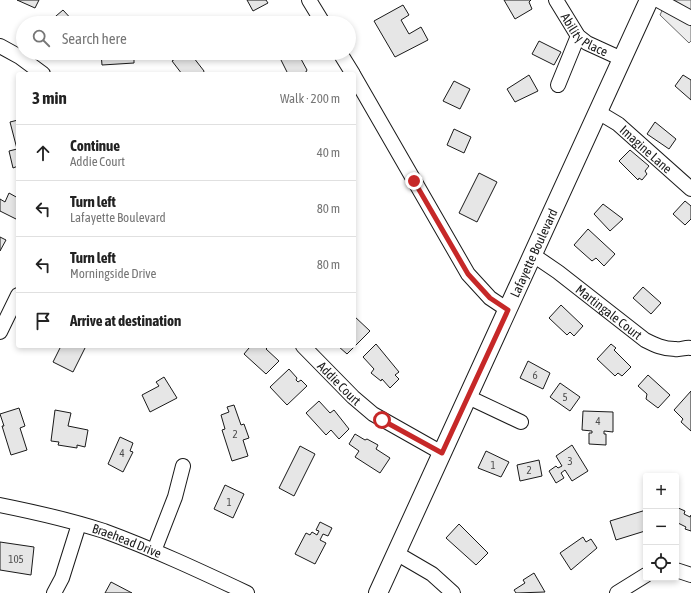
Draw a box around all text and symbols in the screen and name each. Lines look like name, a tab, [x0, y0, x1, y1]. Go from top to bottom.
street label: Ability Place	[558, 10, 610, 59]
search box	[16, 16, 356, 60]
icon: search	[30, 27, 52, 49]
text: Search here	[62, 30, 127, 47]
text: 3 min	[32, 88, 67, 108]
text: Walk · 200 m	[280, 91, 340, 106]
street label: Imagine Lane	[617, 122, 675, 176]
text: Continue	[70, 137, 120, 154]
icon: ahead	[32, 142, 54, 164]
text: 40 m	[317, 145, 340, 160]
text: Addie Court	[70, 154, 125, 169]
route end	[405, 172, 423, 190]
text: Turn left	[70, 193, 116, 210]
icon: left	[32, 198, 54, 220]
text: 80 m	[317, 201, 340, 216]
street label: Lafayette Boulevard	[507, 206, 560, 300]
text: Lafayette Boulevard	[70, 210, 166, 225]
text: Turn left	[70, 249, 116, 266]
icon: left	[32, 254, 54, 276]
text: 80 m	[317, 257, 340, 272]
text: Morningside Drive	[70, 266, 157, 281]
street label: Martingale Court	[573, 281, 645, 342]
icon: arrive	[32, 310, 54, 332]
text: Arrive at destination	[70, 312, 181, 329]
street label: Addie Court	[315, 358, 364, 408]
house number: 6	[532, 369, 538, 381]
house number: 5	[562, 391, 568, 403]
route start	[373, 411, 391, 429]
house number: 4	[595, 415, 601, 427]
house number: 2	[232, 428, 238, 440]
house number: 4	[119, 447, 125, 459]
house number: 3	[567, 455, 573, 467]
house number: 1	[490, 459, 496, 471]
house number: 2	[526, 464, 532, 476]
map controls	[643, 473, 679, 581]
button: +	[643, 473, 679, 509]
house number: 1	[226, 496, 232, 508]
button: −	[643, 509, 679, 545]
street label: Braehead Drive	[90, 520, 164, 561]
button: locate	[643, 545, 679, 581]
house number: 105	[8, 553, 24, 565]

